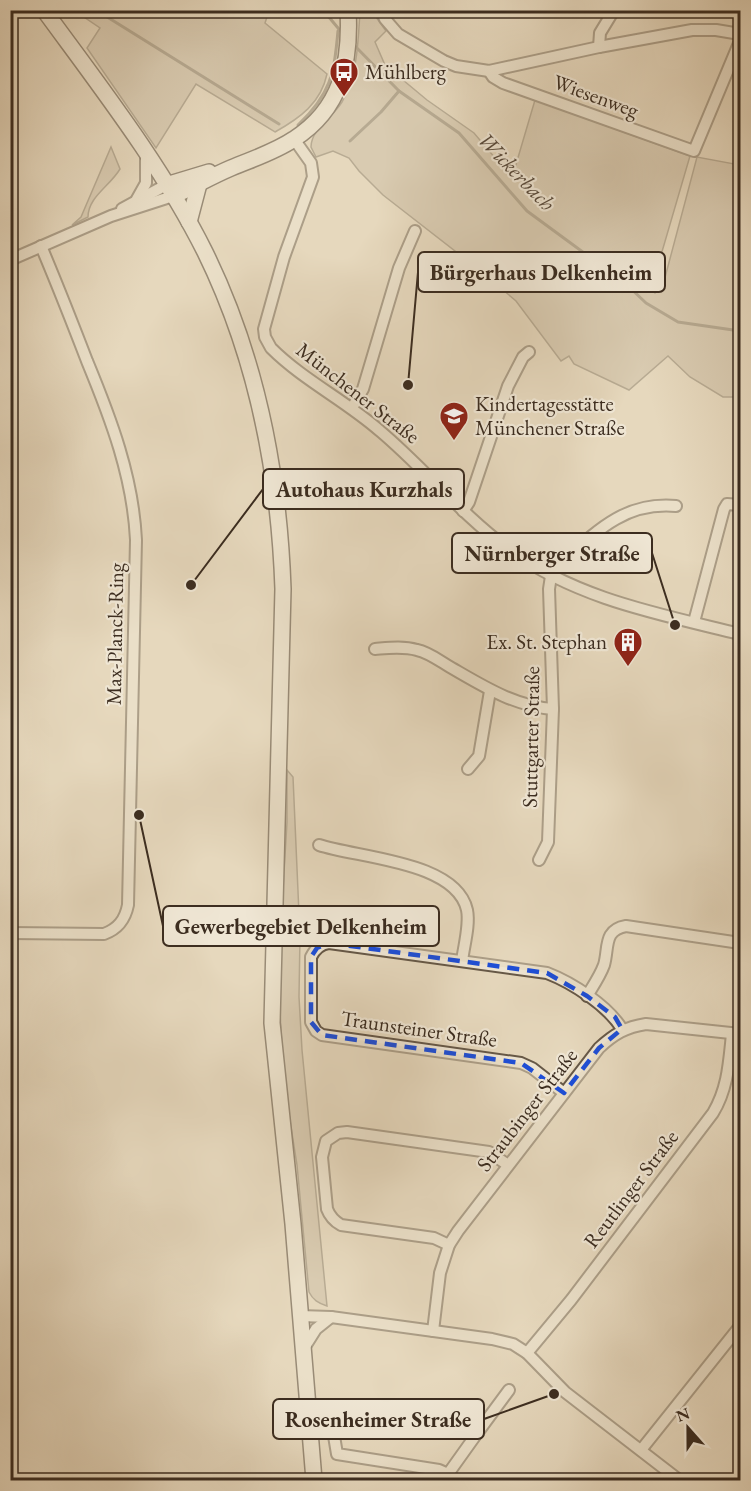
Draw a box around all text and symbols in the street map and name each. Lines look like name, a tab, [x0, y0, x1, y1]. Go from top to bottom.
bus stop icon: Mühlberg	[328, 56, 360, 98]
place label: Mühlberg	[365, 58, 447, 85]
street label: Wiesenweg	[550, 68, 643, 124]
water label: Wickerbach	[472, 126, 562, 217]
callout: Bürgerhaus Delkenheim	[418, 252, 665, 292]
text: Bürgerhaus Delkenheim	[430, 258, 652, 287]
street label: Münchener Straße	[291, 336, 426, 449]
place label: Kindertagesstätte Münchener Straße	[475, 390, 625, 441]
school or university icon: Kindertagesstätte Münchener Straße	[438, 400, 470, 442]
callout: Autohaus Kurzhals	[263, 469, 464, 509]
text: Autohaus Kurzhals	[274, 475, 453, 504]
callout: Nürnberger Straße	[452, 533, 652, 573]
text: Nürnberger Straße	[464, 539, 640, 568]
street label: Max-Planck-Ring	[100, 562, 129, 705]
building icon: Ex. St. Stephan	[612, 626, 644, 668]
place label: Ex. St. Stephan	[486, 628, 607, 655]
street label: Stuttgarter Straße	[516, 666, 545, 808]
callout: Gewerbegebiet Delkenheim	[163, 906, 439, 946]
text: Gewerbegebiet Delkenheim	[175, 912, 427, 941]
street label: Traunsteiner Straße	[339, 1004, 499, 1053]
street label: Straubinger Straße	[470, 1043, 583, 1177]
street label: Reutlinger Straße	[577, 1124, 684, 1253]
north arrow	[658, 1398, 718, 1458]
callout: Rosenheimer Straße	[273, 1399, 484, 1439]
text: N	[673, 1402, 693, 1427]
text: Rosenheimer Straße	[285, 1405, 471, 1434]

